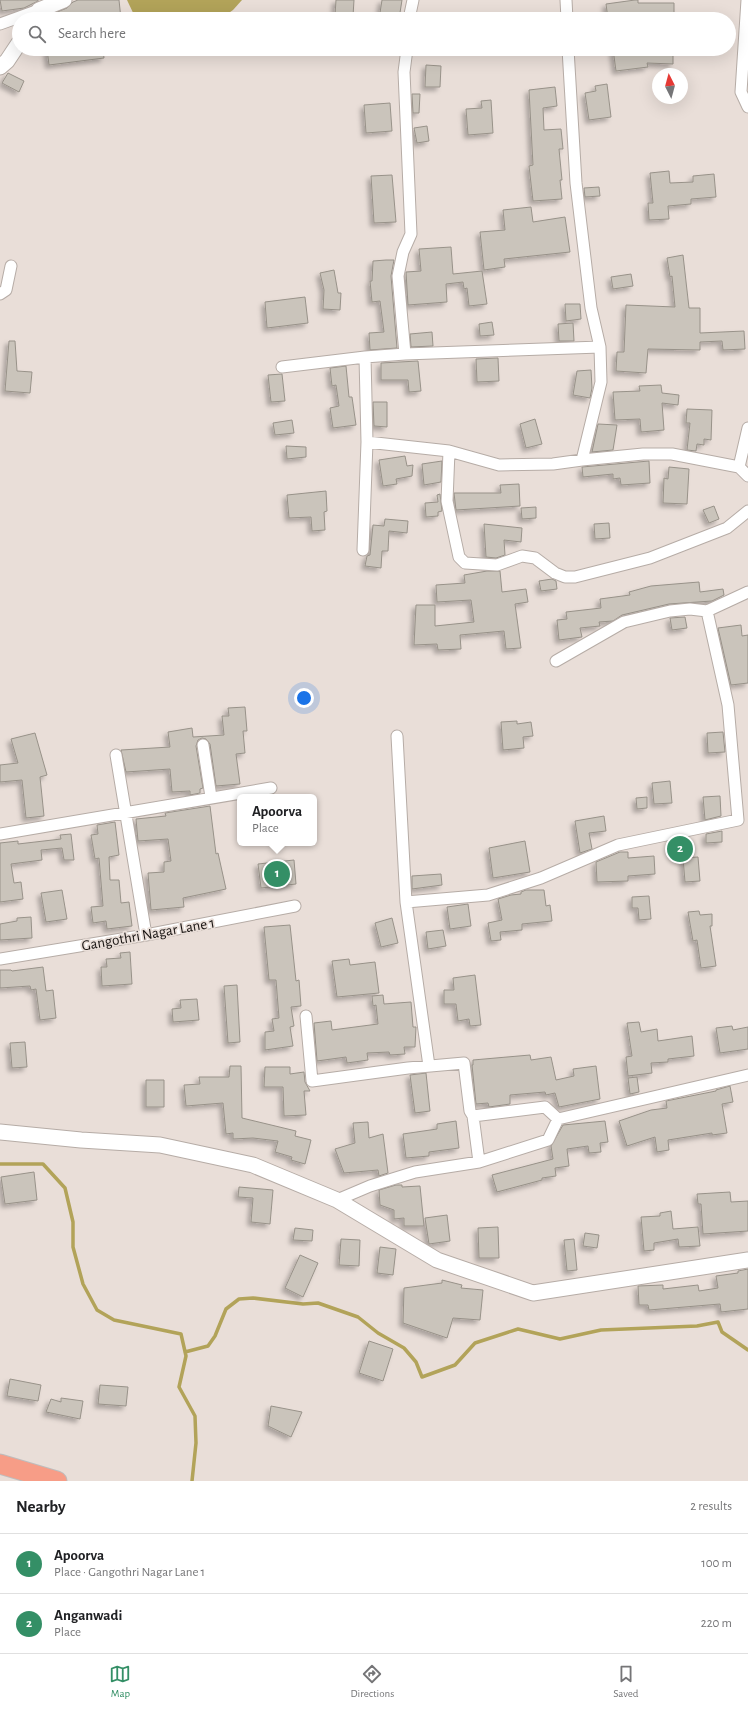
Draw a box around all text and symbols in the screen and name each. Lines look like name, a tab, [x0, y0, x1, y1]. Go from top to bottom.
search box	[12, 12, 736, 56]
icon: search	[26, 23, 48, 45]
text: Search here	[58, 26, 126, 41]
north arrow	[652, 68, 688, 104]
your location	[294, 688, 314, 708]
popup	[237, 794, 317, 846]
text: Apoorva	[252, 804, 302, 819]
text: Place	[252, 822, 279, 835]
pin: 2	[667, 834, 693, 864]
pin: 1	[264, 859, 290, 889]
street label: Gangothri Nagar Lane 1	[80, 915, 216, 954]
text: Nearby	[16, 1498, 66, 1515]
text: 2 results	[690, 1500, 732, 1513]
text: Apoorva	[54, 1548, 104, 1563]
text: 1	[27, 1557, 31, 1570]
text: 100 m	[701, 1557, 732, 1570]
text: Place · Gangothri Nagar Lane 1	[54, 1566, 205, 1579]
text: Anganwadi	[54, 1608, 122, 1623]
text: 2	[26, 1617, 32, 1630]
text: 220 m	[701, 1617, 732, 1630]
text: Place	[54, 1626, 81, 1639]
tab: Map	[109, 1663, 131, 1700]
tab: Directions	[350, 1663, 394, 1700]
tab: Saved	[613, 1663, 638, 1700]

